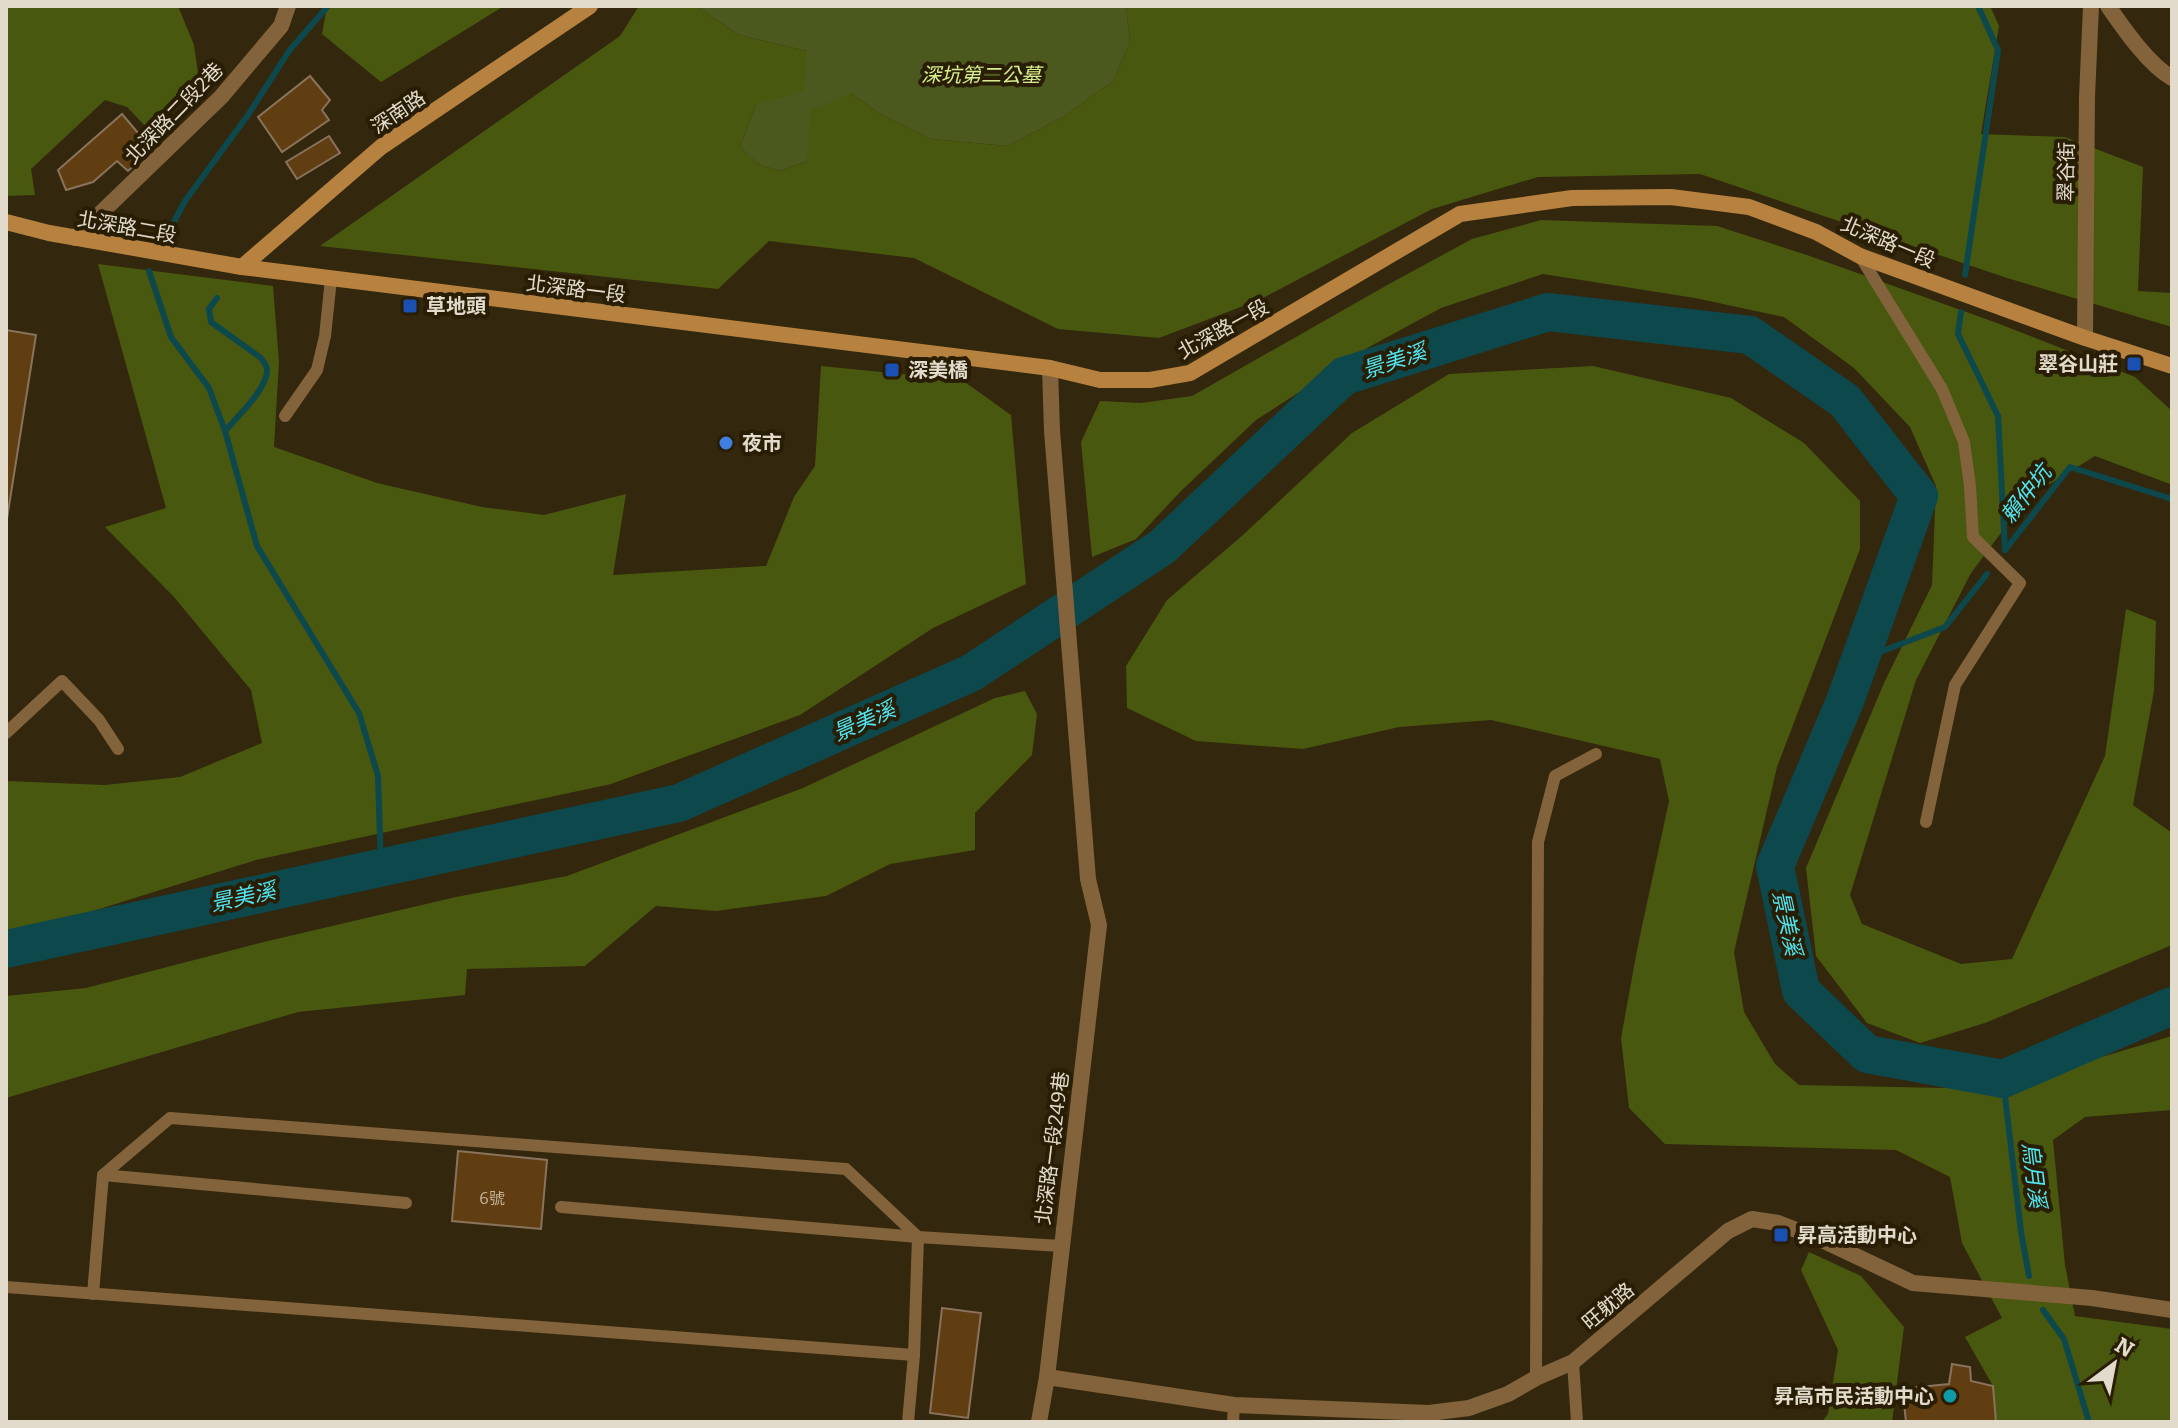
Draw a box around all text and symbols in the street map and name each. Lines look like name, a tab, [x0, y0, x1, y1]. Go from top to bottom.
street label: 北深路二段2巷	[120, 58, 228, 168]
park label: 深坑第二公墓	[921, 63, 1044, 87]
street label: 深南路	[366, 85, 430, 139]
street label: 翠谷街	[2053, 142, 2079, 202]
street label: 北深路二段	[76, 206, 178, 248]
street label: 北深路一段	[1837, 211, 1939, 273]
street label: 北深路一段	[525, 271, 627, 307]
place label: 草地頭	[426, 294, 486, 318]
street label: 北深路一段	[1173, 294, 1273, 364]
marker: 草地頭	[401, 297, 419, 315]
water label: 景美溪	[1358, 337, 1432, 384]
place label: 翠谷山莊	[2038, 352, 2118, 376]
marker: 翠谷山莊	[2125, 355, 2143, 373]
place label: 深美橋	[908, 358, 968, 382]
marker: 深美橋	[883, 361, 901, 379]
place label: 夜市	[742, 431, 782, 455]
marker: 夜市	[717, 434, 735, 452]
water label: 賴仲坑	[1995, 457, 2059, 528]
water label: 景美溪	[828, 694, 902, 747]
water label: 景美溪	[208, 876, 281, 917]
water label: 景美溪	[1767, 888, 1808, 961]
street label: 北深路一段249巷	[1031, 1070, 1073, 1226]
water label: 烏月溪	[2017, 1141, 2052, 1212]
house number: 6號	[479, 1189, 505, 1208]
place label: 昇高活動中心	[1797, 1223, 1917, 1247]
marker: 昇高活動中心	[1772, 1226, 1790, 1244]
street label: 旺躭路	[1577, 1278, 1639, 1334]
north arrow	[2074, 1324, 2154, 1404]
text: N	[2110, 1332, 2139, 1363]
place label: 昇高市民活動中心	[1774, 1384, 1934, 1408]
marker: 昇高市民活動中心	[1941, 1387, 1959, 1405]

